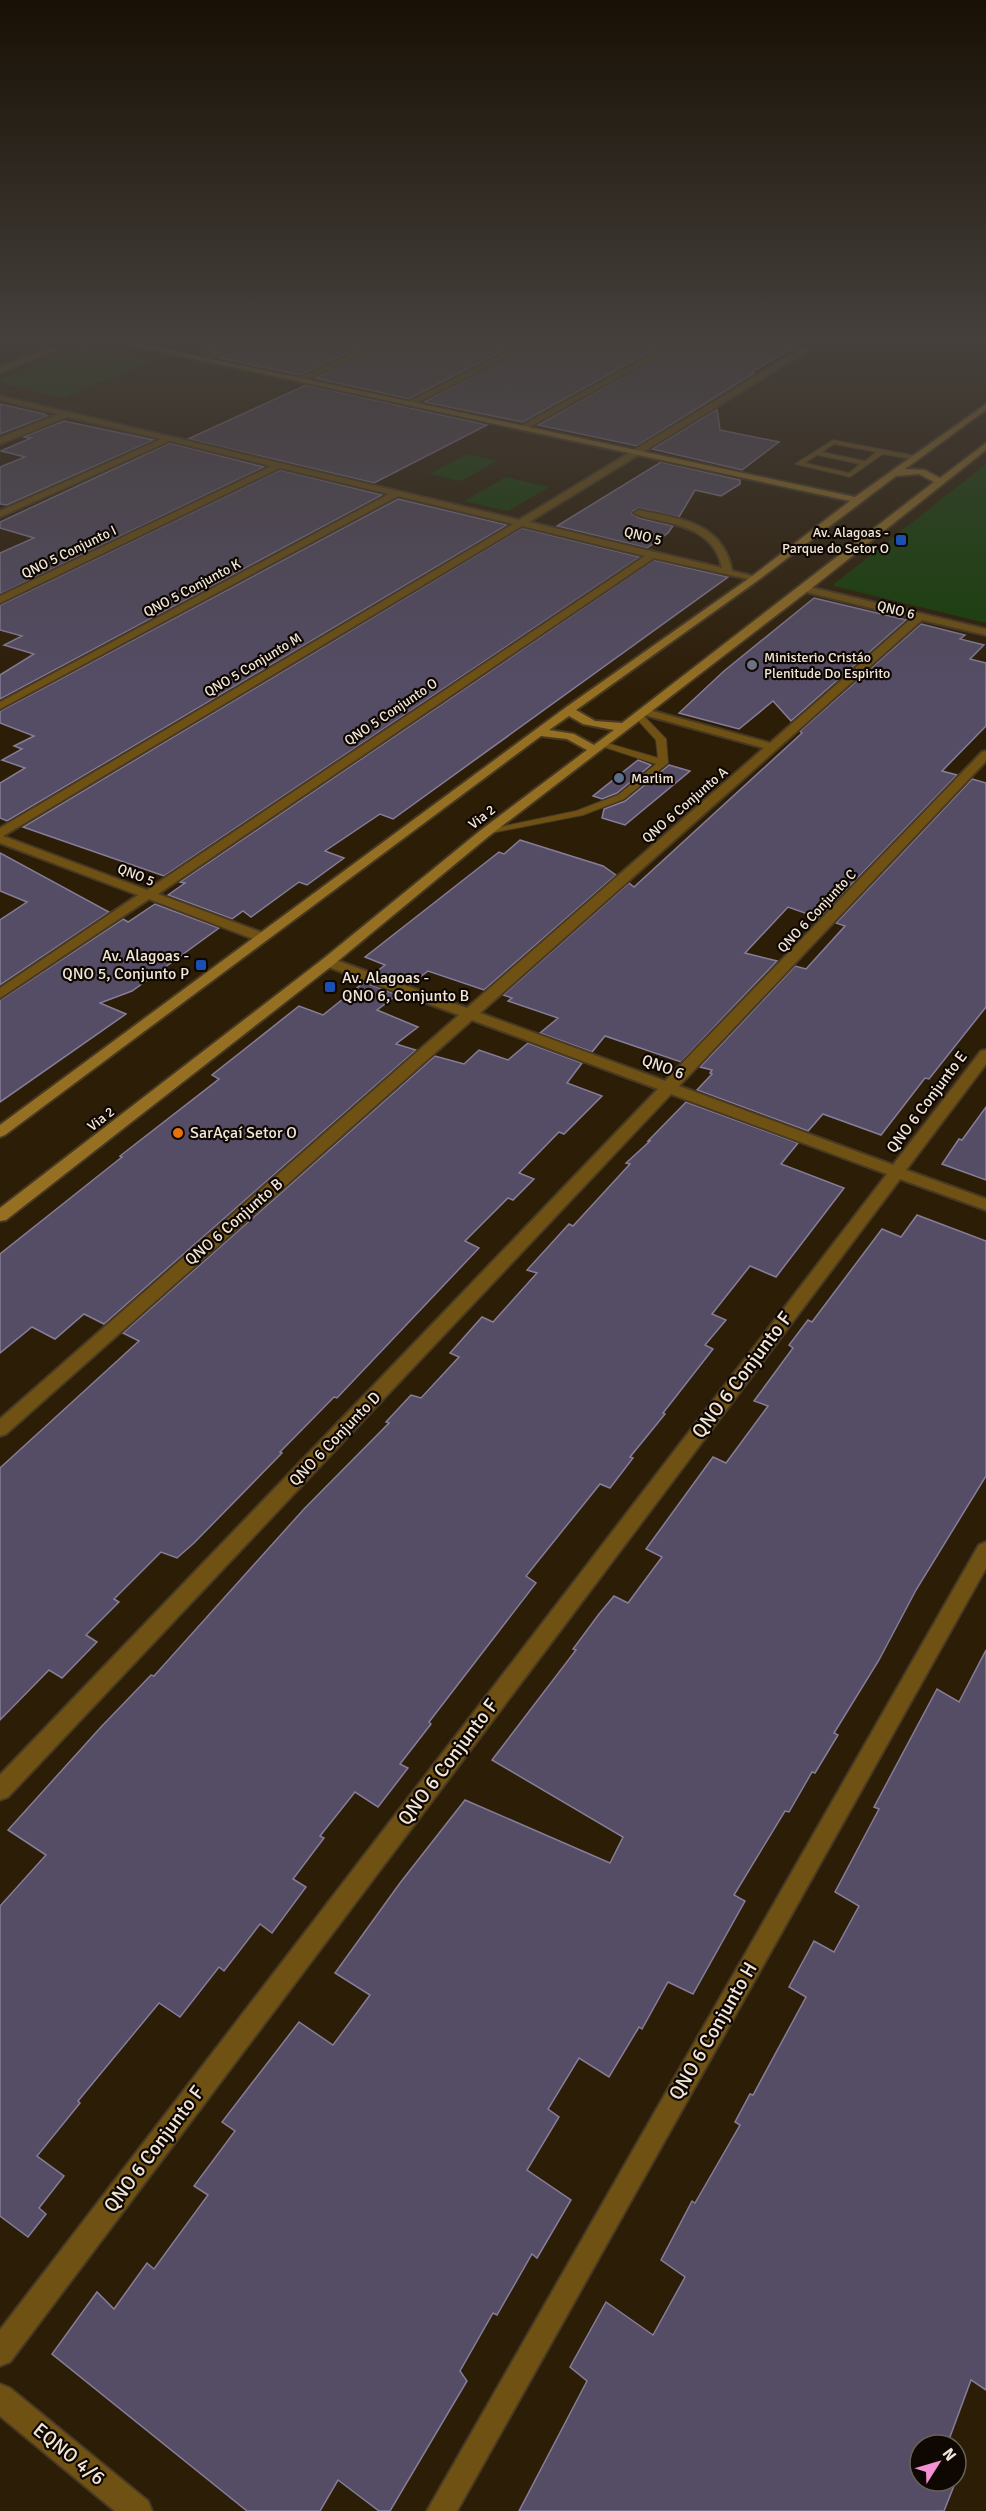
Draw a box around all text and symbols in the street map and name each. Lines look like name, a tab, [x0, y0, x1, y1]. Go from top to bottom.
street label: QNO 5 Conjunto I	[19, 522, 119, 582]
street label: QNO 5	[622, 523, 664, 549]
place label: Av. Alagoas - Parque do Setor O	[782, 524, 889, 557]
marker: Av. Alagoas - Parque do Setor O	[894, 533, 908, 547]
street label: QNO 5 Conjunto K	[141, 555, 244, 621]
street label: QNO 6	[875, 597, 917, 623]
street label: QNO 5 Conjunto M	[201, 629, 305, 701]
place label: Ministerio Cristáo Plenitude Do Espirito	[764, 649, 890, 682]
marker: Ministerio Cristáo Plenitude Do Espirito	[745, 658, 759, 672]
street label: QNO 5 Conjunto O	[341, 675, 441, 749]
street label: QNO 6 Conjunto A	[639, 763, 732, 847]
place label: Marlim	[631, 770, 674, 787]
marker: Marlim	[612, 771, 626, 785]
street label: Via 2	[465, 801, 499, 833]
street label: QNO 5	[115, 860, 157, 890]
street label: QNO 6 Conjunto C	[774, 866, 860, 956]
place label: Av. Alagoas - QNO 5, Conjunto P	[62, 946, 189, 984]
marker: Av. Alagoas - QNO 5, Conjunto P	[194, 958, 208, 972]
place label: Av. Alagoas - QNO 6, Conjunto B	[342, 968, 469, 1006]
marker: Av. Alagoas - QNO 6, Conjunto B	[323, 980, 337, 994]
street label: QNO 6 Conjunto E	[882, 1047, 972, 1157]
street label: QNO 6	[639, 1050, 687, 1084]
street label: Via 2	[84, 1103, 118, 1135]
place label: SarAçaí Setor O	[190, 1123, 297, 1143]
marker: SarAçaí Setor O	[171, 1126, 185, 1140]
street label: QNO 6 Conjunto B	[181, 1174, 287, 1270]
street label: QNO 6 Conjunto F	[686, 1307, 798, 1443]
street label: QNO 6 Conjunto D	[285, 1388, 385, 1490]
street label: QNO 6 Conjunto F	[392, 1694, 504, 1830]
street label: QNO 6 Conjunto H	[663, 1958, 763, 2104]
street label: QNO 6 Conjunto F	[98, 2081, 210, 2217]
street label: EQNO 4/6	[28, 2417, 110, 2491]
north arrow	[908, 2433, 968, 2493]
text: N	[938, 2444, 961, 2465]

